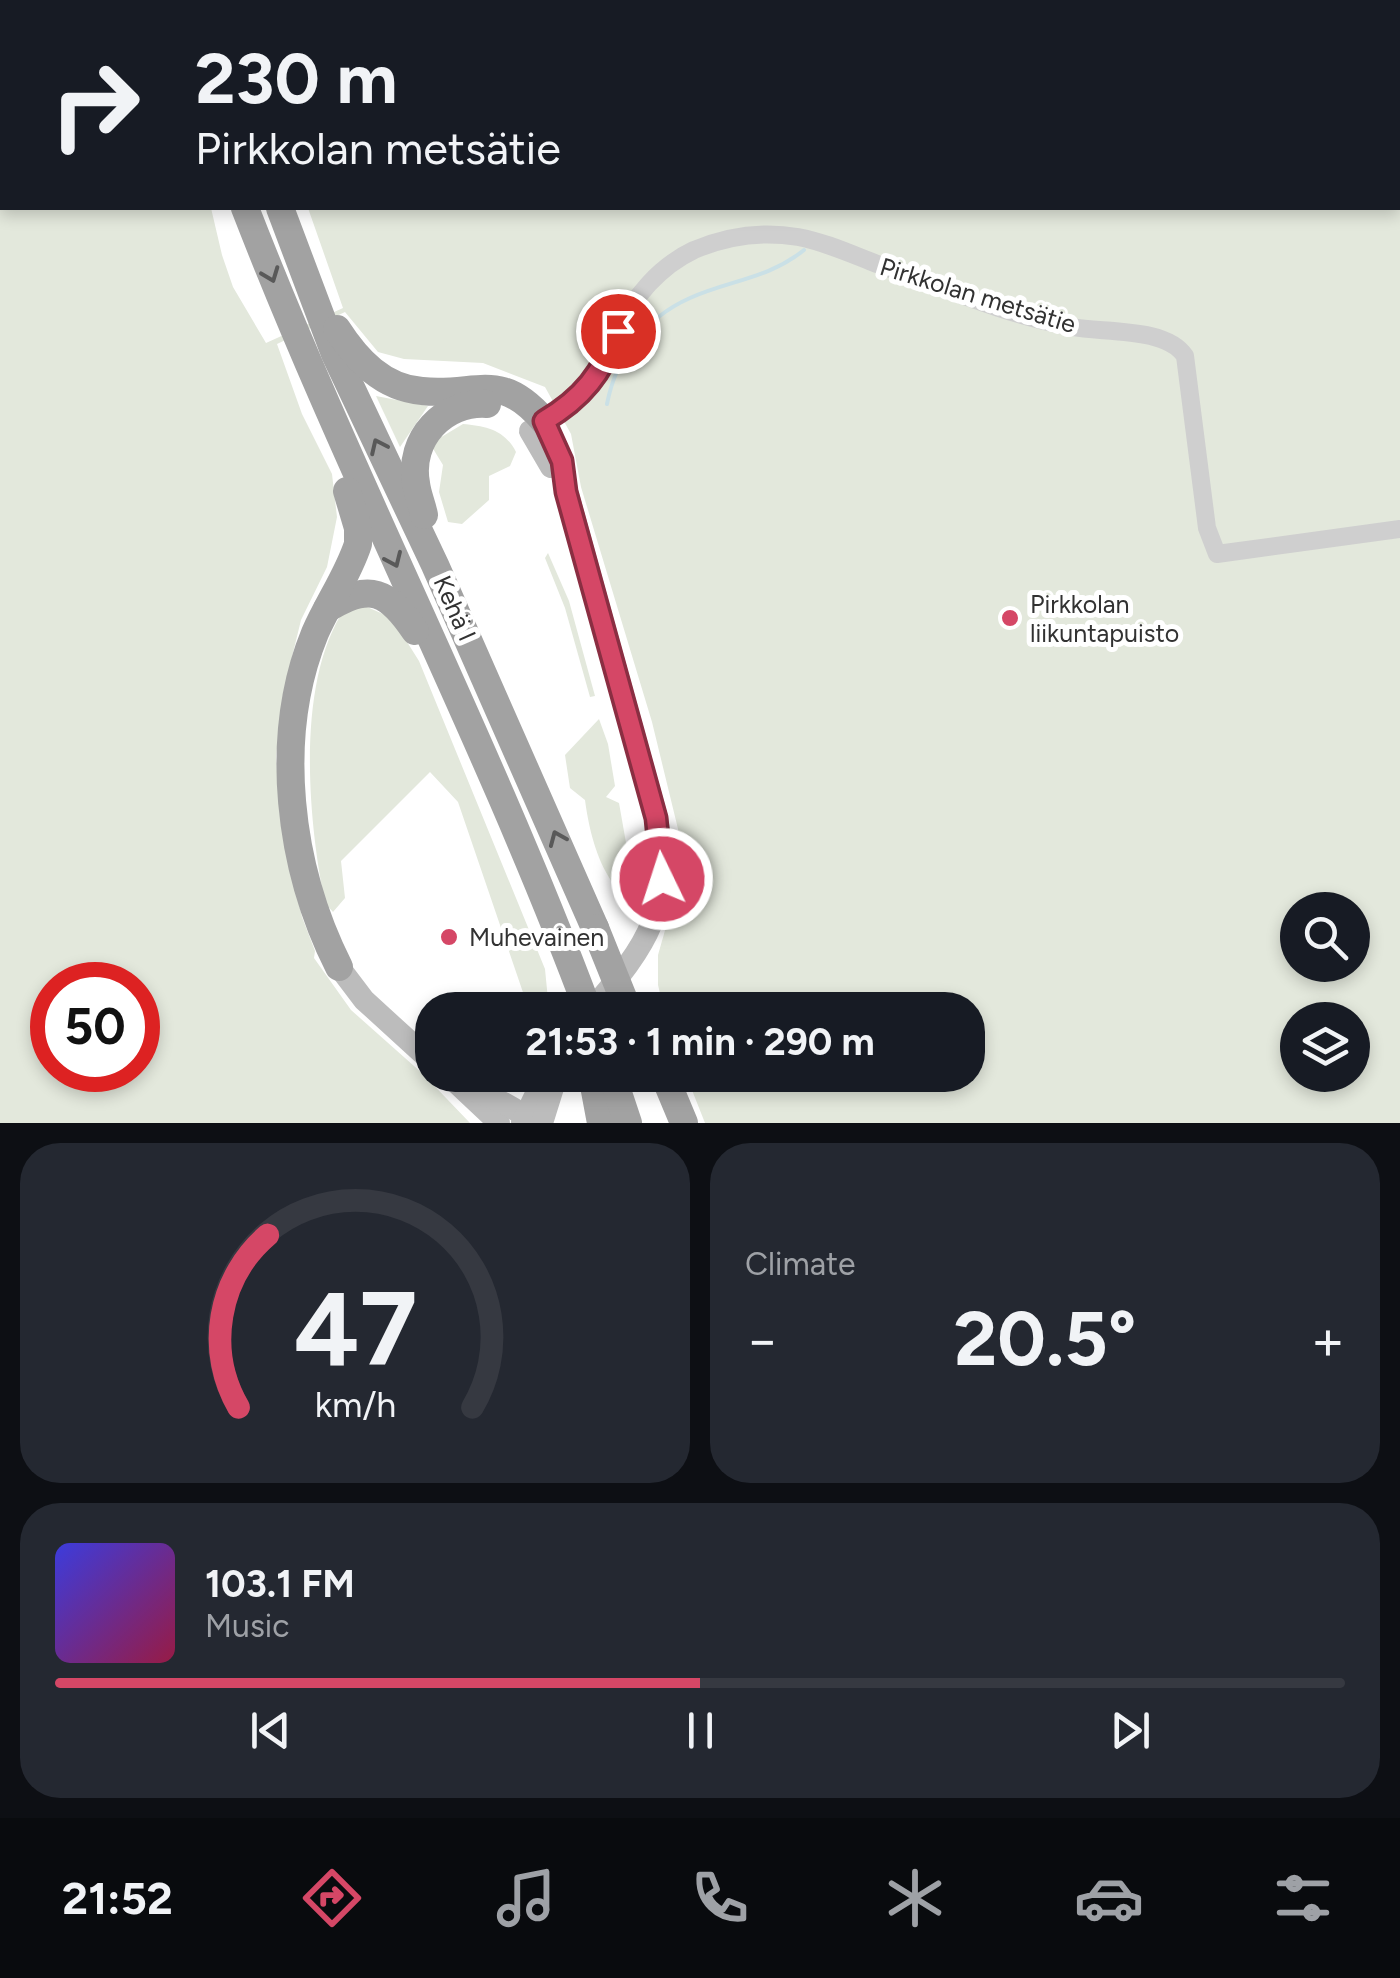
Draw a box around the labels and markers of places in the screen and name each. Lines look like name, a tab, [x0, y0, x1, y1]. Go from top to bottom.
pin	[576, 289, 661, 374]
place label: Pirkkolan liikuntapuisto	[1030, 589, 1179, 648]
marker: Pirkkolan liikuntapuisto	[999, 607, 1021, 629]
place label: Muhevainen	[469, 922, 604, 952]
marker: Muhevainen	[438, 926, 460, 948]

